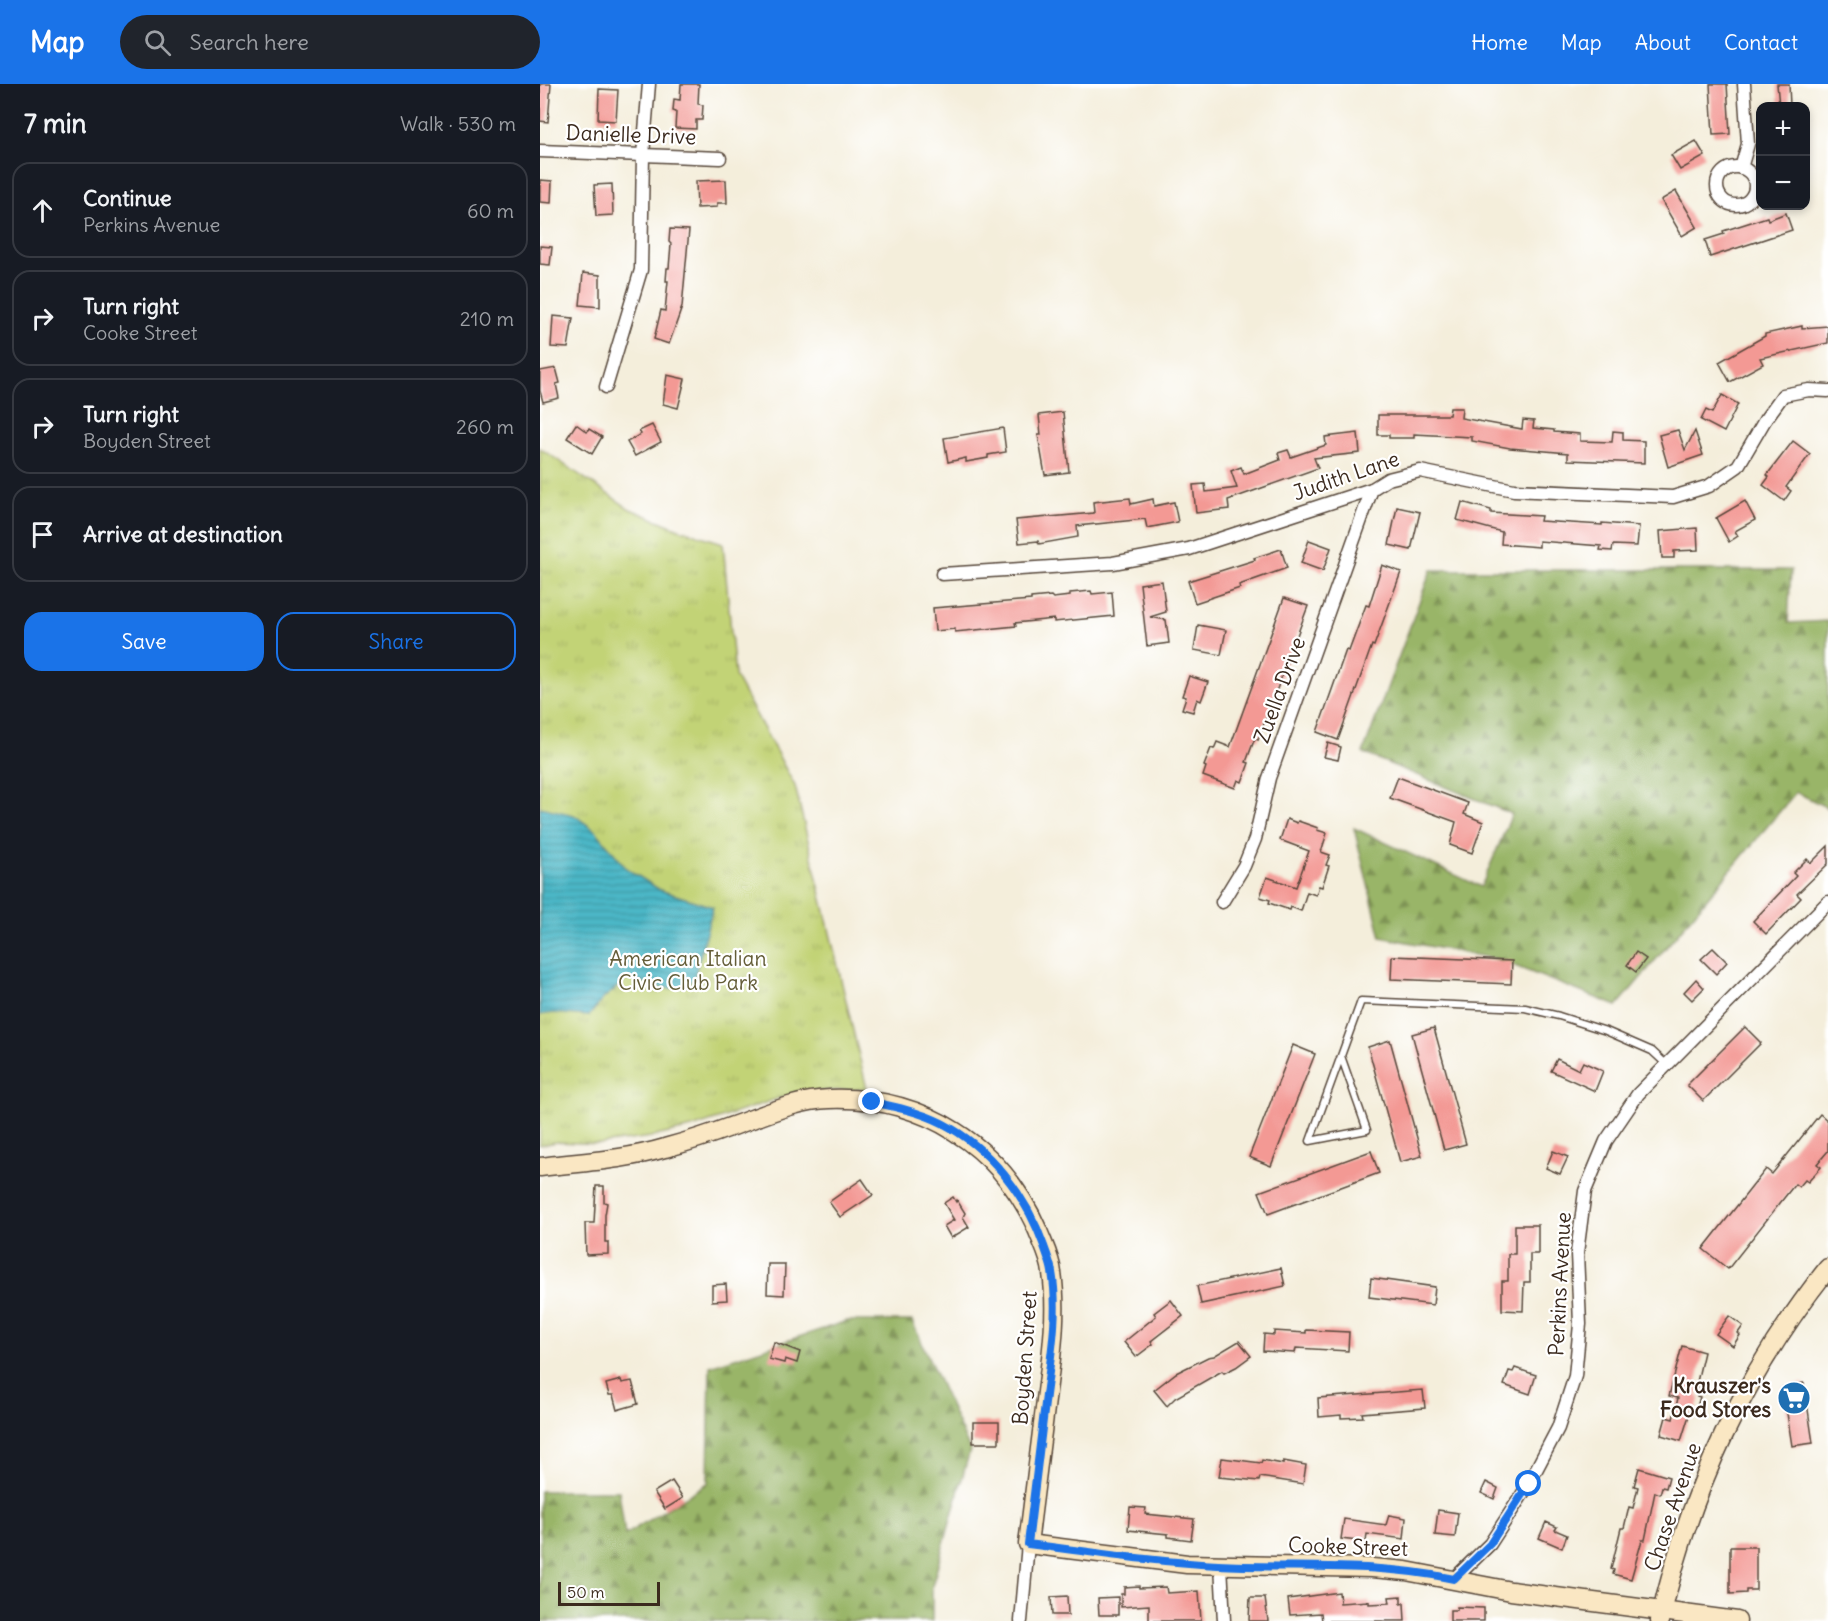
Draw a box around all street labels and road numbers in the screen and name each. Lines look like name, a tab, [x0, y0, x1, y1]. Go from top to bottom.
street label: Danielle Drive	[565, 119, 697, 150]
street label: Judith Lane	[1289, 445, 1403, 506]
street label: Zuella Drive	[1248, 633, 1311, 747]
street label: Perkins Avenue	[1542, 1211, 1577, 1357]
street label: Boyden Street	[1006, 1290, 1043, 1426]
street label: Chase Avenue	[1638, 1439, 1707, 1575]
street label: Cooke Street	[1288, 1531, 1409, 1562]

